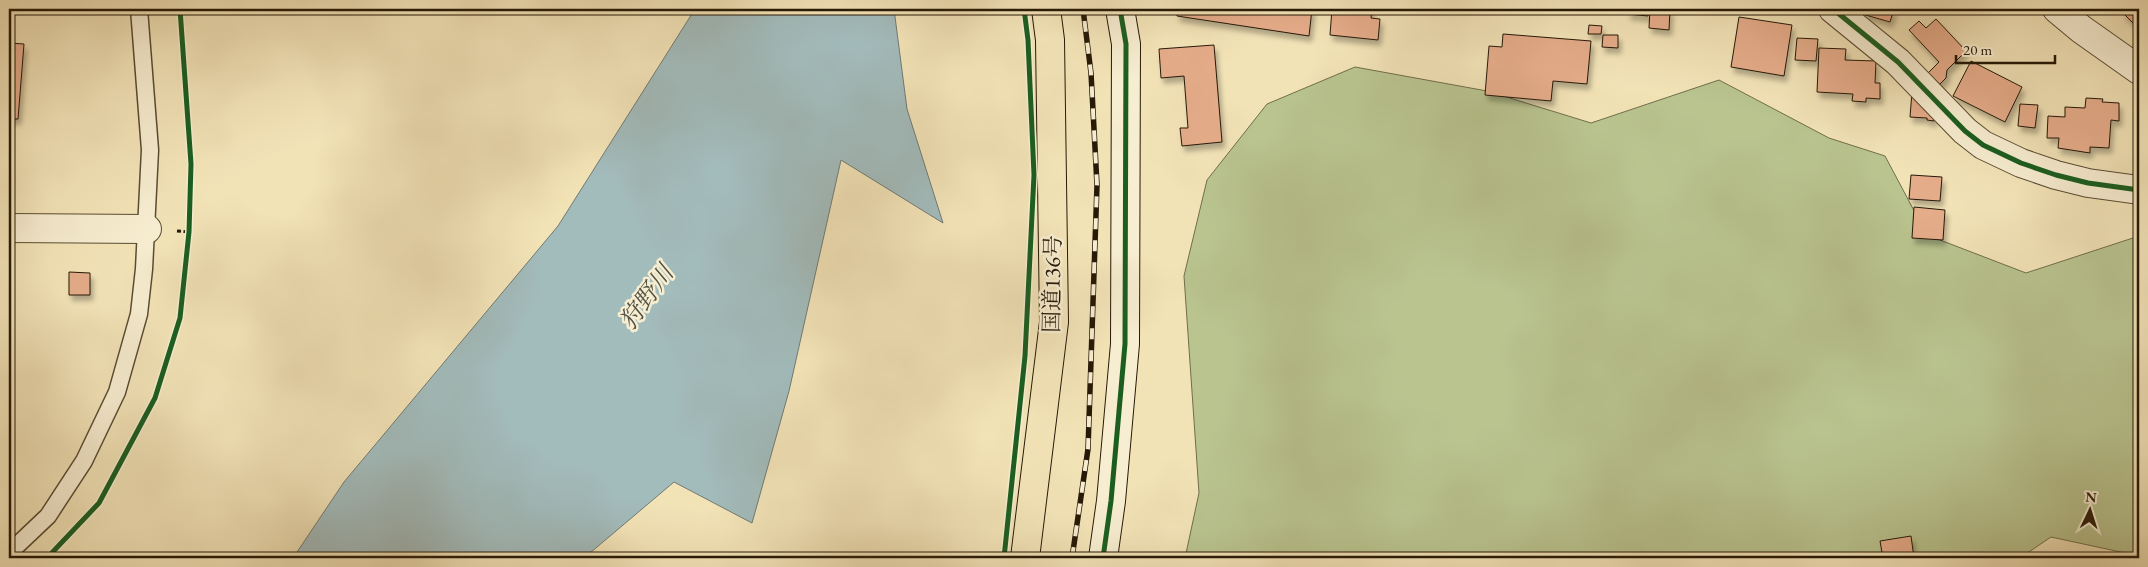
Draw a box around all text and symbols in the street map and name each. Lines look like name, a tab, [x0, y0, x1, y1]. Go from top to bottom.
scale bar	[1956, 32, 2054, 64]
text: 20 m	[1963, 40, 1992, 59]
street label: 国道136号	[1037, 235, 1067, 333]
water label: 狩野川	[612, 256, 681, 335]
north arrow	[2066, 484, 2116, 534]
text: N	[2085, 488, 2098, 506]

